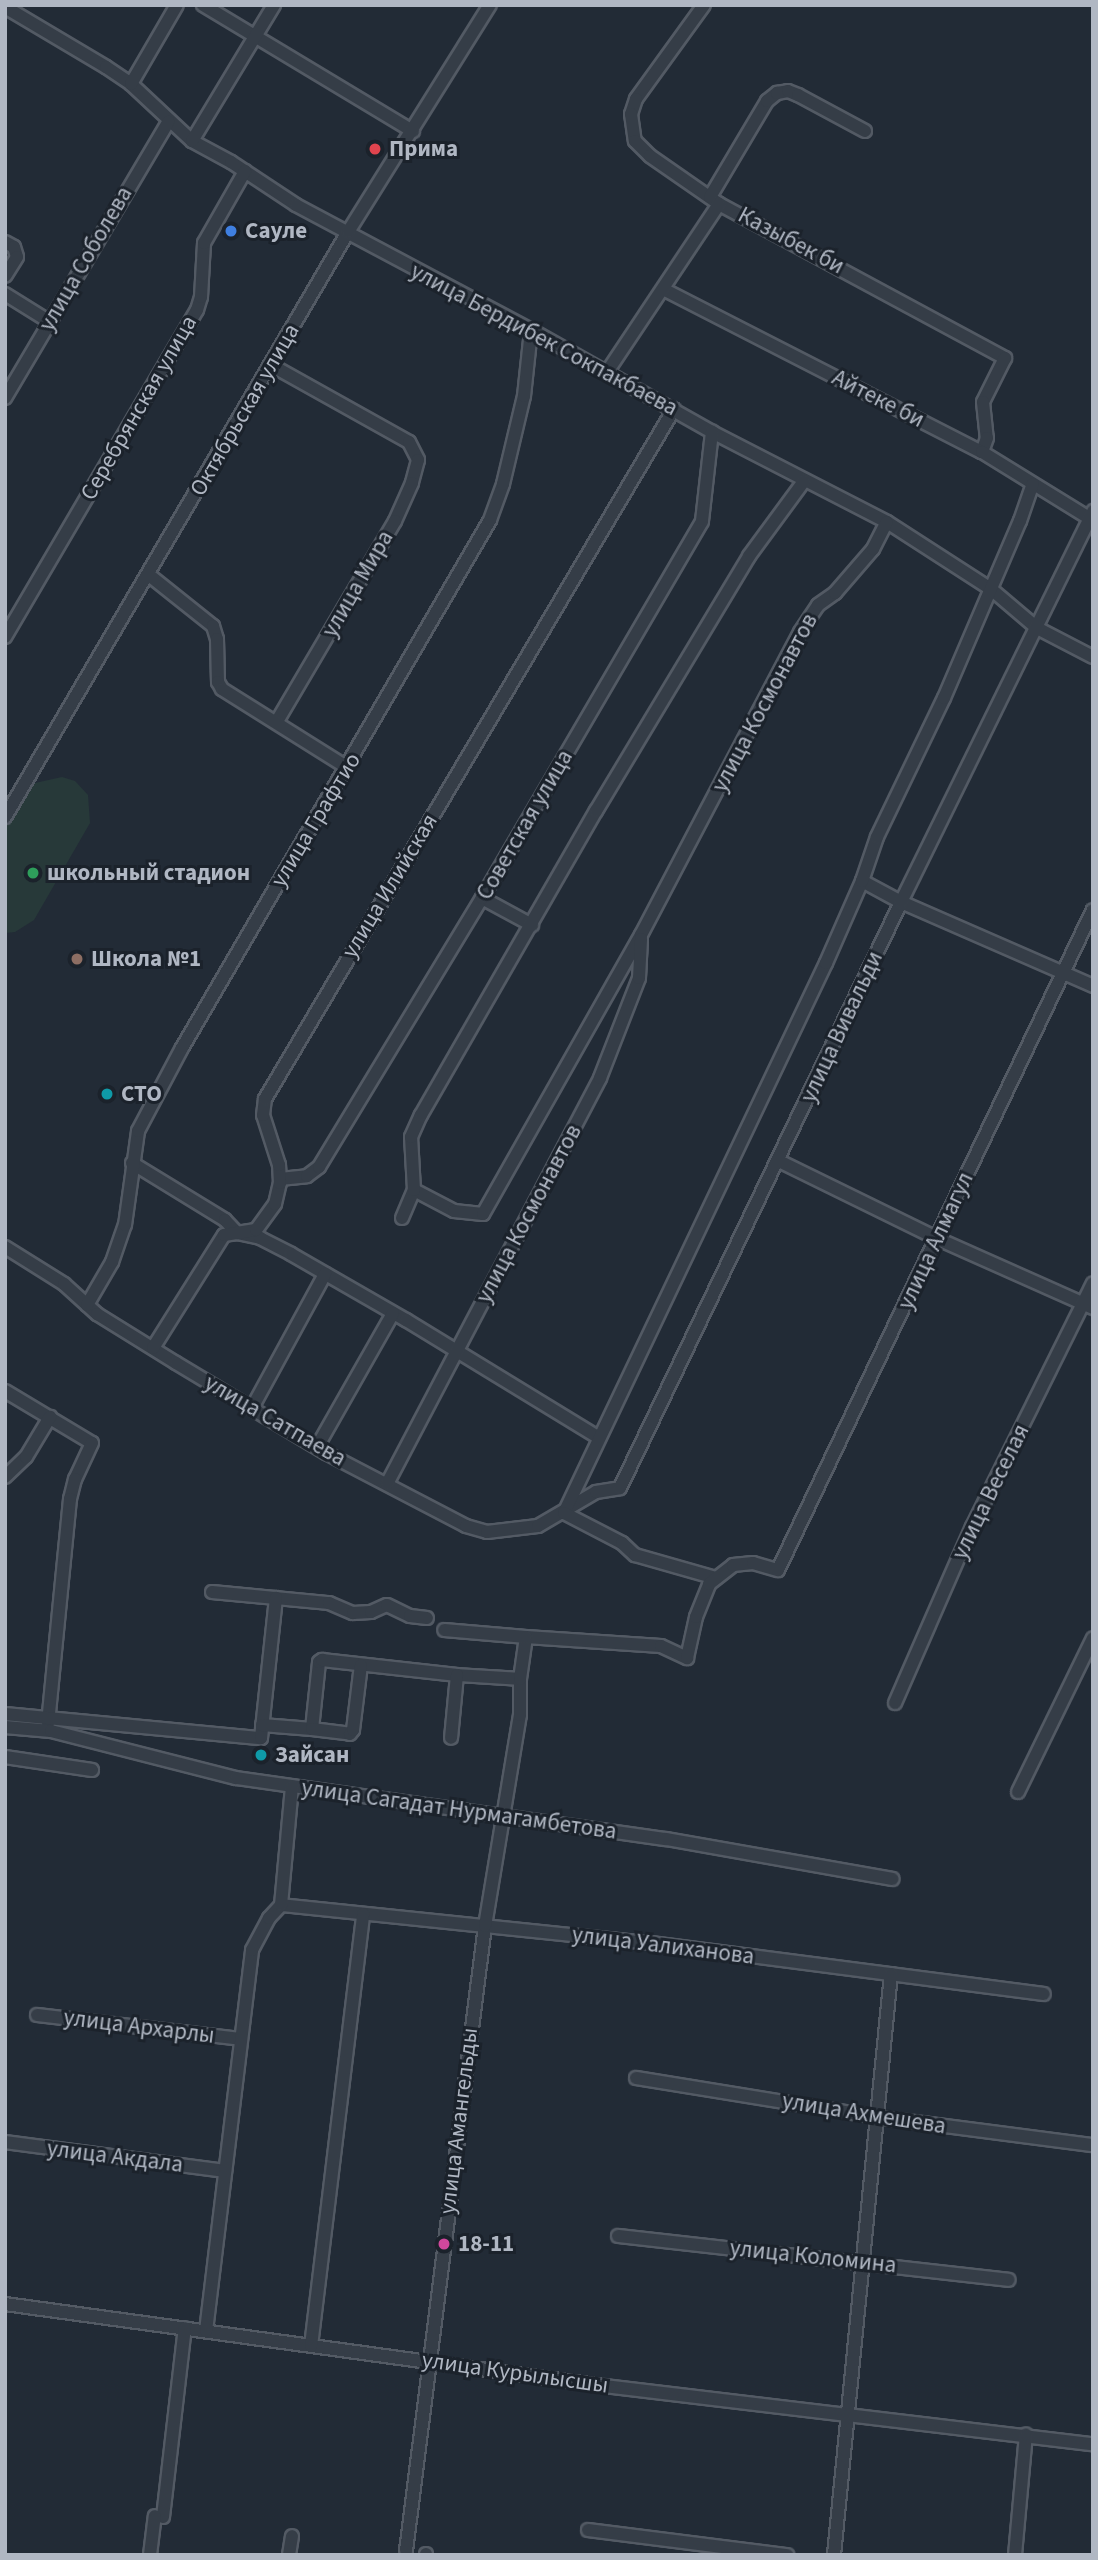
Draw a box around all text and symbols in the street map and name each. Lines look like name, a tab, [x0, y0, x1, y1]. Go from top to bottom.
place label: Прима	[389, 135, 458, 163]
marker: Прима	[367, 141, 383, 157]
street label: улица Соболева	[33, 182, 139, 336]
street label: Казыбек би	[733, 202, 849, 280]
place label: Сауле	[245, 217, 307, 245]
marker: Сауле	[223, 223, 239, 239]
street label: улица Бердибек Сокпакбаева	[406, 258, 682, 422]
street label: Серебрянская улица	[75, 311, 203, 505]
street label: Октябрьская улица	[184, 319, 306, 501]
street label: Айтеке би	[827, 364, 929, 434]
street label: улица Мира	[316, 526, 400, 642]
street label: улица Космонавтов	[706, 609, 824, 797]
street label: Советская улица	[471, 745, 579, 905]
street label: улица Графтио	[265, 748, 367, 892]
street label: улица Илийская	[336, 809, 444, 963]
place label: школьный стадион	[47, 859, 250, 887]
marker: школьный стадион	[25, 865, 41, 881]
place label: Школа №1	[91, 945, 201, 973]
street label: улица Вивальди	[795, 947, 889, 1107]
marker: Школа №1	[69, 951, 85, 967]
place label: СТО	[121, 1080, 162, 1108]
marker: СТО	[99, 1086, 115, 1102]
street label: улица Космонавтов	[470, 1120, 588, 1308]
street label: улица Алмагул	[892, 1168, 980, 1314]
street label: улица Сатпаева	[199, 1369, 351, 1473]
street label: улица Веселая	[946, 1420, 1036, 1564]
place label: Зайсан	[275, 1741, 349, 1769]
marker: Зайсан	[253, 1747, 269, 1763]
street label: улица Сагадат Нурмагамбетова	[300, 1774, 618, 1846]
street label: улица Уалиханова	[570, 1921, 756, 1971]
street label: улица Архарлы	[62, 2004, 216, 2050]
street label: улица Амангельды	[434, 2026, 484, 2216]
street label: улица Ахмешева	[780, 2087, 948, 2141]
street label: улица Акдала	[45, 2135, 185, 2179]
place label: 18-11	[458, 2230, 514, 2258]
street label: улица Коломина	[728, 2235, 898, 2279]
marker: 18-11	[436, 2236, 452, 2252]
street label: улица Курылысшы	[420, 2346, 610, 2400]

